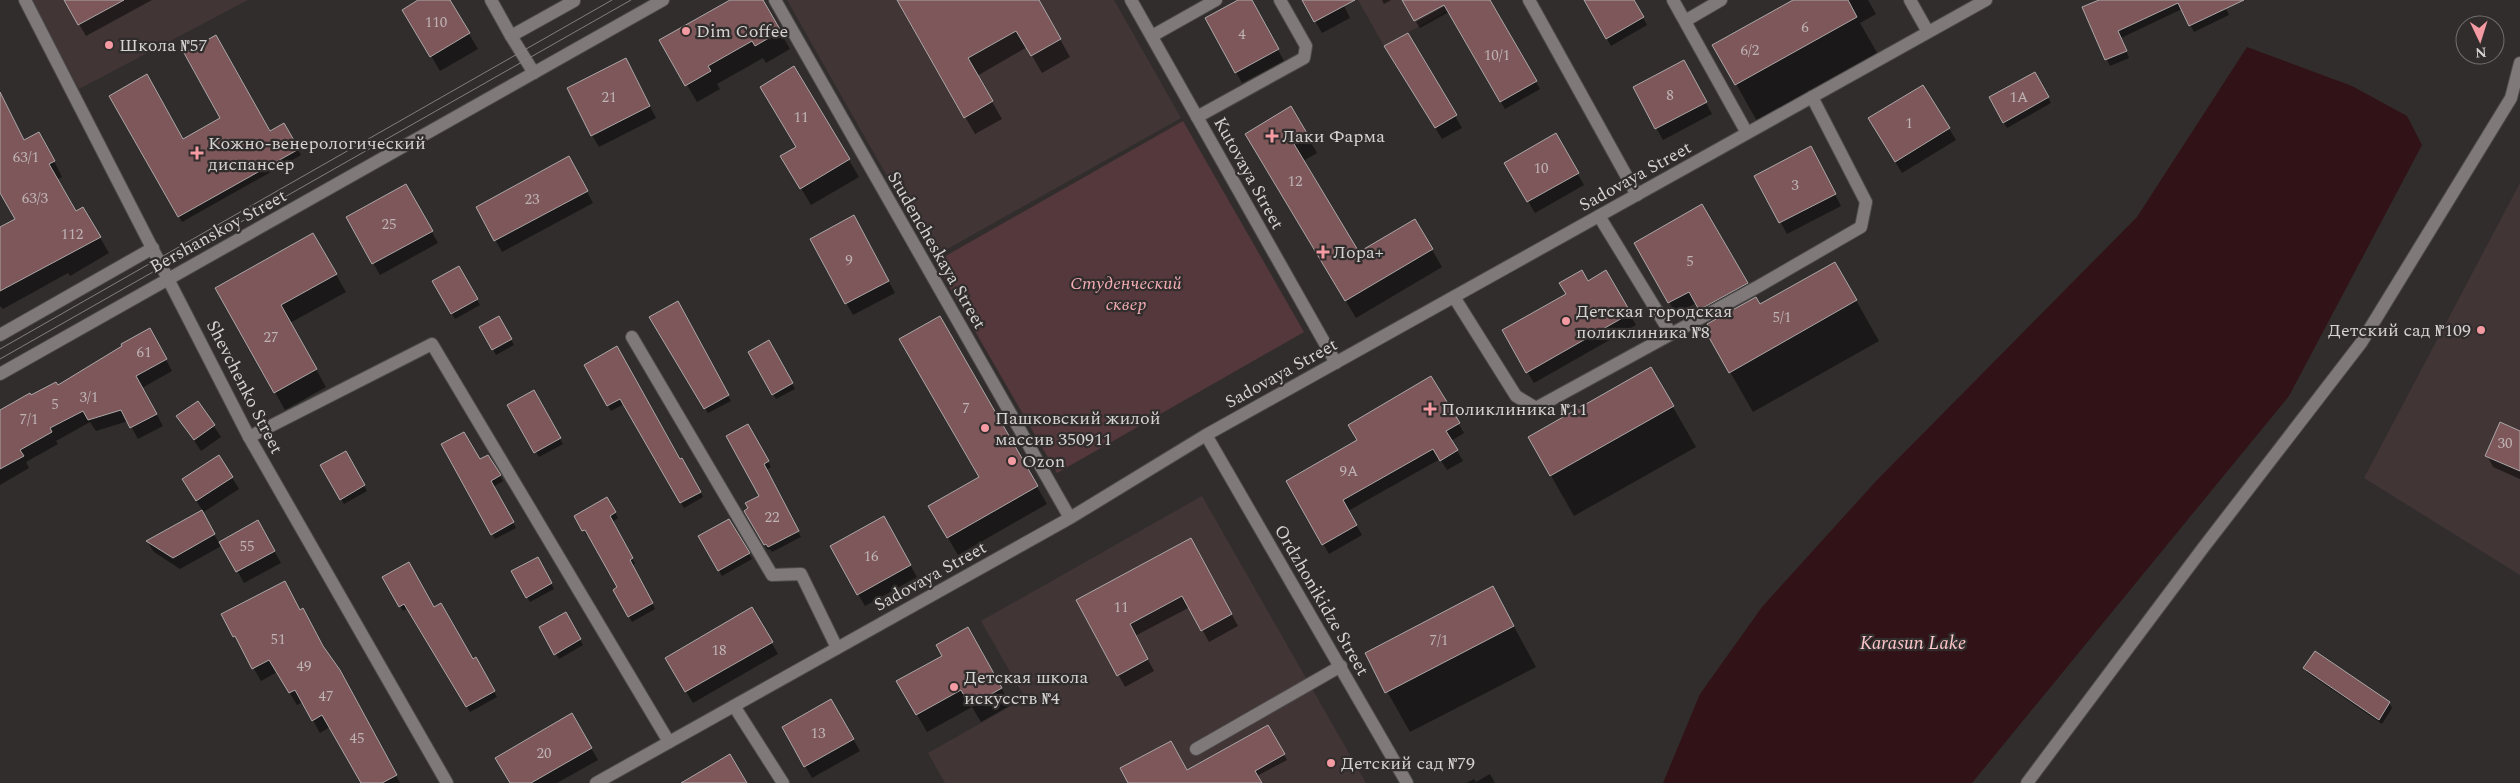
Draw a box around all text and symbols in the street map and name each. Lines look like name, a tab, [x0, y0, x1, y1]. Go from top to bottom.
house number: 110	[425, 11, 447, 34]
north arrow	[2455, 15, 2505, 65]
house number: 6	[1801, 16, 1809, 39]
place label: Dim Coffee	[696, 18, 788, 45]
house number: 4	[1238, 23, 1246, 46]
marker: Dim Coffee	[680, 25, 692, 37]
place label: Школа №57	[119, 32, 207, 59]
marker: Школа №57	[103, 39, 115, 51]
house number: 6/2	[1741, 39, 1759, 62]
text: N	[2474, 42, 2487, 63]
house number: 10/1	[1484, 44, 1510, 67]
house number: 8	[1666, 84, 1674, 107]
house number: 21	[601, 86, 617, 109]
house number: 1А	[2010, 86, 2028, 109]
house number: 11	[793, 106, 809, 129]
street label: Kutovaya Street	[1206, 112, 1291, 235]
house number: 1	[1905, 112, 1913, 135]
place label: Лаки Фарма	[1282, 123, 1385, 150]
place label: Кожно-венерологический диспансер	[208, 130, 426, 178]
marker: Лаки Фарма	[1266, 130, 1278, 142]
street label: Sadovaya Street	[1574, 134, 1696, 219]
house number: 63/1	[13, 146, 39, 169]
marker: Кожно-венерологический диспансер	[190, 146, 204, 160]
house number: 10	[1533, 157, 1549, 180]
street label: Studencheskaya Street	[880, 166, 993, 334]
house number: 12	[1287, 170, 1303, 193]
house number: 3	[1791, 174, 1799, 197]
street label: Bershanskoy Street	[145, 183, 292, 280]
house number: 63/3	[22, 187, 49, 210]
house number: 23	[524, 188, 540, 211]
house number: 25	[381, 213, 397, 236]
house number: 112	[61, 223, 83, 246]
place label: Лора+	[1333, 239, 1384, 266]
marker: Лора+	[1317, 246, 1329, 258]
house number: 9	[845, 249, 853, 272]
house number: 5	[1686, 250, 1694, 273]
park label: Студенческий сквер	[1070, 270, 1182, 318]
place label: Детская городская поликлиника №8	[1576, 298, 1732, 346]
house number: 5/1	[1773, 306, 1791, 329]
marker: Детская городская поликлиника №8	[1560, 315, 1572, 327]
street label: Shevchenko Street	[199, 316, 290, 459]
place label: Детский сад №109	[2328, 317, 2471, 344]
marker: Детский сад №109	[2475, 324, 2487, 336]
house number: 27	[263, 326, 279, 349]
street label: Sadovaya Street	[1220, 331, 1342, 416]
house number: 61	[136, 341, 152, 364]
house number: 3/1	[80, 386, 98, 409]
house number: 5	[51, 393, 59, 416]
place label: Поликлиника №11	[1441, 396, 1587, 423]
house number: 7	[962, 397, 970, 420]
marker: Поликлиника №11	[1423, 402, 1437, 416]
place label: Пашковский жилой массив 350911	[995, 405, 1161, 453]
house number: 7/1	[20, 408, 38, 431]
marker: Пашковский жилой массив 350911	[979, 422, 991, 434]
house number: 30	[2497, 432, 2513, 455]
place label: Ozon	[1022, 448, 1065, 475]
marker: Ozon	[1006, 455, 1018, 467]
house number: 9А	[1340, 460, 1358, 483]
house number: 22	[764, 506, 780, 529]
street label: Ordzhonikidze Street	[1267, 520, 1376, 681]
street label: Sadovaya Street	[869, 534, 991, 619]
house number: 55	[239, 535, 255, 558]
house number: 16	[863, 545, 879, 568]
house number: 11	[1113, 596, 1129, 619]
house number: 51	[270, 628, 286, 651]
house number: 7/1	[1430, 629, 1448, 652]
water label: Karasun Lake	[1860, 629, 1966, 658]
house number: 18	[711, 639, 727, 662]
house number: 49	[296, 655, 312, 678]
place label: Детская школа искусств №4	[964, 664, 1088, 712]
marker: Детская школа искусств №4	[948, 681, 960, 693]
house number: 47	[318, 685, 334, 708]
house number: 13	[810, 722, 826, 745]
house number: 45	[349, 727, 365, 750]
house number: 20	[536, 742, 552, 765]
place label: Детский сад №79	[1341, 750, 1475, 777]
marker: Детский сад №79	[1325, 757, 1337, 769]

